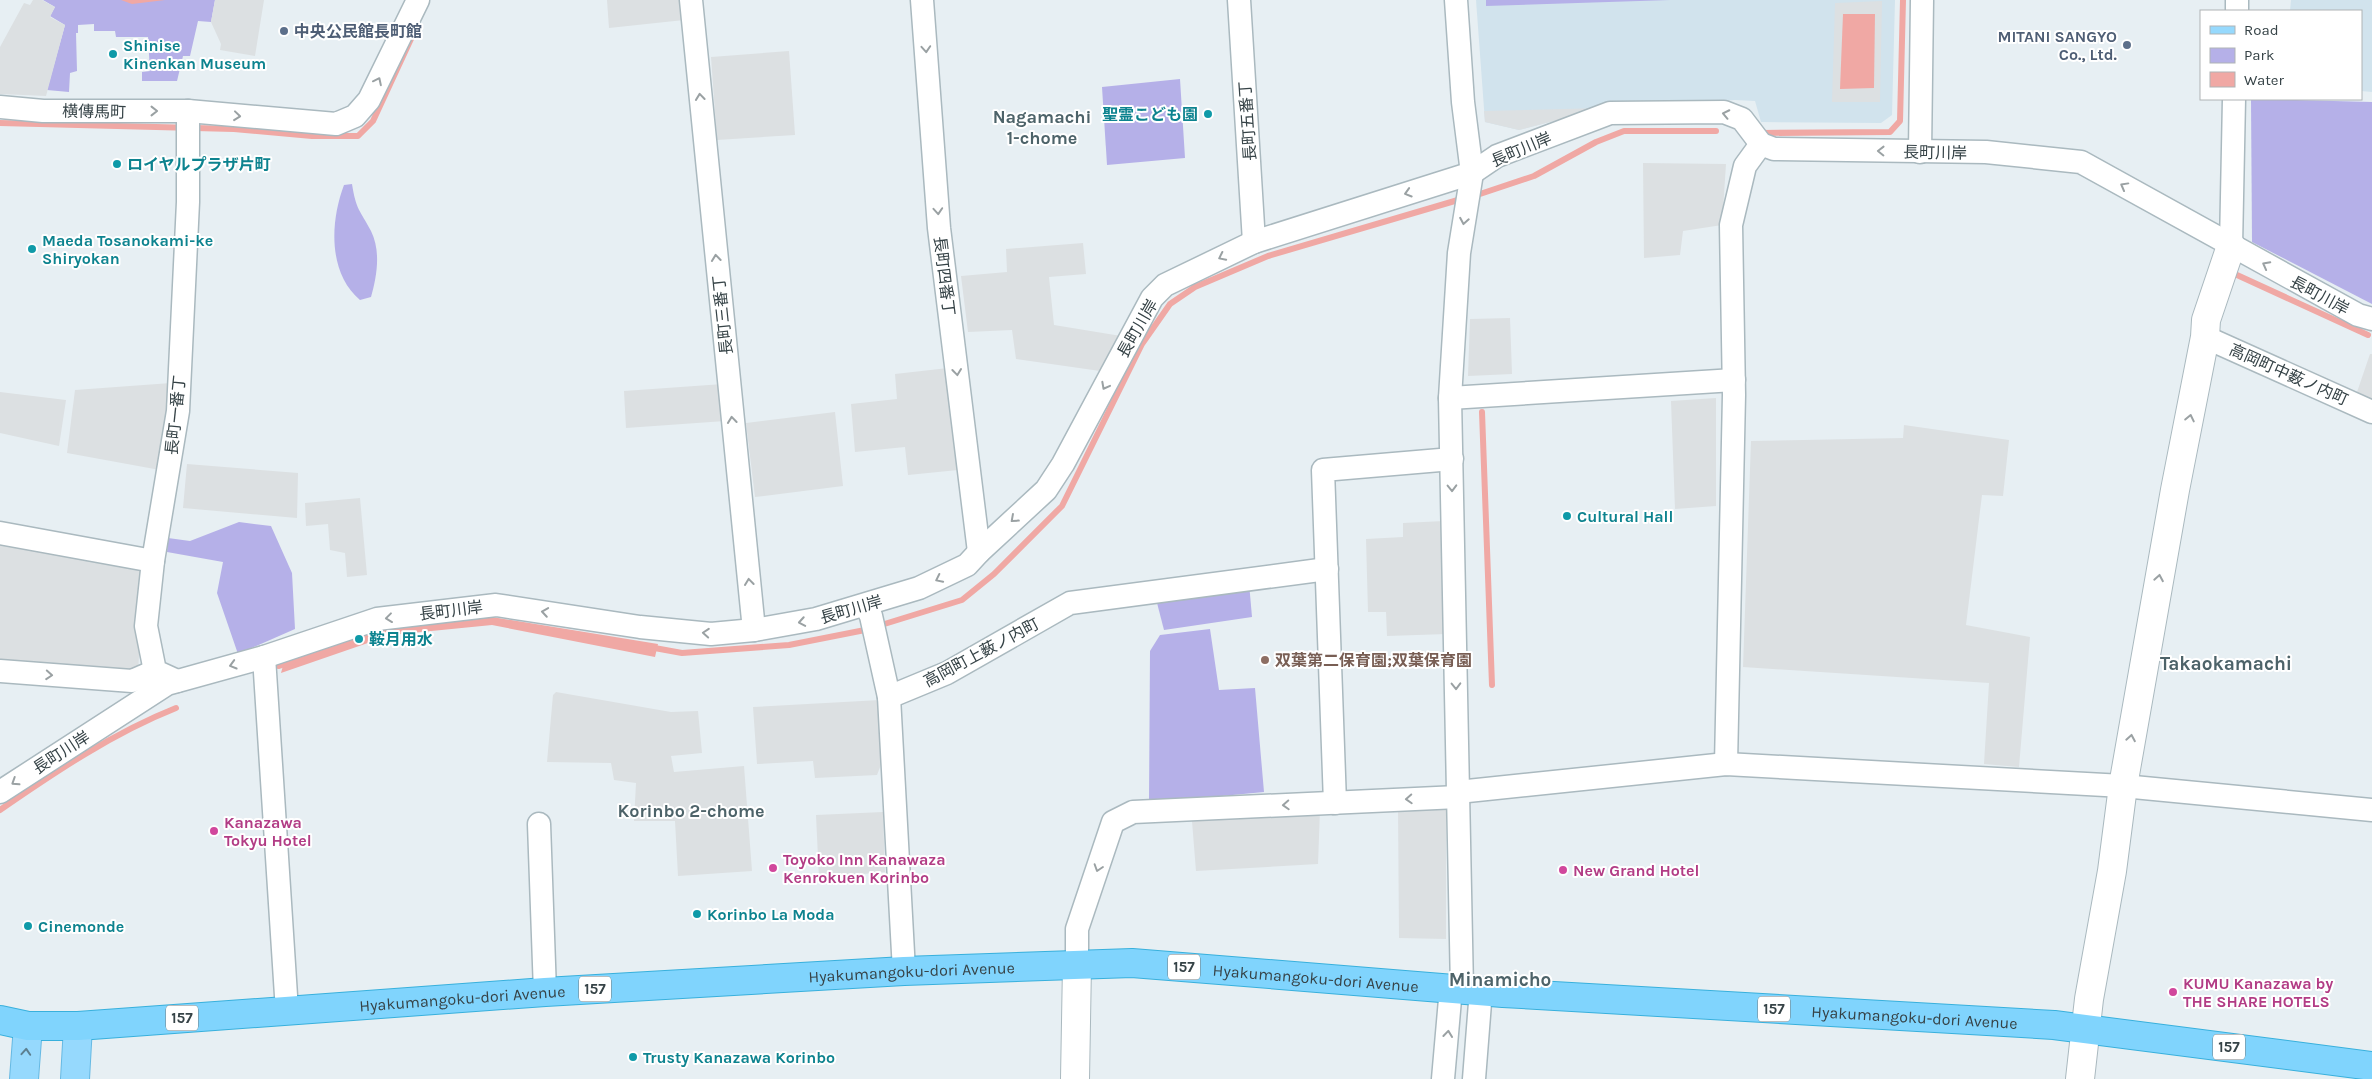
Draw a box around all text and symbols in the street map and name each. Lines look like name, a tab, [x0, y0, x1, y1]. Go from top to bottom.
legend	[2200, 10, 2362, 100]
text: Road	[2244, 21, 2279, 39]
place label: 中央公民館長町館	[294, 22, 422, 41]
marker: 中央公民館長町館	[278, 25, 290, 37]
place label: MITANI SANGYO Co., Ltd.	[1997, 27, 2118, 64]
place label: Shinise Kinenkan Museum	[123, 36, 266, 73]
marker: MITANI SANGYO Co., Ltd.	[2121, 39, 2133, 51]
one-way arrow	[920, 45, 931, 53]
text: Park	[2244, 46, 2274, 64]
marker: Shinise Kinenkan Museum	[107, 48, 119, 60]
text: Water	[2244, 71, 2285, 89]
one-way arrow	[372, 77, 382, 86]
street label: 長町五番丁	[1235, 80, 1260, 162]
one-way arrow	[695, 92, 706, 100]
street label: 横傳馬町	[62, 101, 126, 122]
place label: 聖霊こども園	[1102, 105, 1198, 124]
one-way arrow	[150, 106, 158, 116]
district label: Nagamachi 1-chome	[993, 106, 1091, 149]
marker: 聖霊こども園	[1202, 108, 1214, 120]
one-way arrow	[1721, 109, 1730, 120]
one-way arrow	[233, 110, 241, 121]
street label: 長町川岸	[1488, 128, 1554, 171]
street label: 長町川岸	[1903, 142, 1967, 163]
one-way arrow	[1877, 146, 1885, 156]
place label: ロイヤルプラザ片町	[127, 155, 271, 174]
marker: ロイヤルプラザ片町	[111, 158, 123, 170]
one-way arrow	[2121, 183, 2130, 193]
one-way arrow	[1405, 188, 1413, 198]
one-way arrow	[932, 207, 943, 215]
one-way arrow	[1460, 217, 1470, 226]
place label: Maeda Tosanokami-ke Shiryokan	[42, 231, 213, 268]
street label: 長町四番丁	[930, 235, 959, 317]
marker: Maeda Tosanokami-ke Shiryokan	[26, 243, 38, 255]
one-way arrow	[1218, 251, 1227, 261]
one-way arrow	[711, 254, 722, 262]
one-way arrow	[2263, 262, 2272, 272]
street label: 長町川岸	[2287, 272, 2352, 319]
street label: 長町三番丁	[709, 274, 736, 356]
street label: 長町川岸	[1113, 296, 1162, 361]
street label: 高岡町中薮ノ内町	[2226, 340, 2351, 409]
one-way arrow	[951, 368, 962, 376]
street label: 長町一番丁	[162, 374, 189, 456]
one-way arrow	[1101, 381, 1111, 390]
one-way arrow	[2184, 414, 2194, 422]
one-way arrow	[727, 416, 738, 424]
one-way arrow	[1447, 484, 1457, 492]
place label: Cultural Hall	[1577, 507, 1673, 526]
marker: Cultural Hall	[1561, 510, 1573, 522]
one-way arrow	[1011, 513, 1020, 522]
one-way arrow	[936, 572, 945, 582]
one-way arrow	[2154, 573, 2164, 582]
one-way arrow	[744, 577, 755, 585]
street label: 長町川岸	[818, 592, 885, 627]
street label: 長町川岸	[418, 597, 484, 624]
one-way arrow	[540, 608, 549, 618]
one-way arrow	[384, 612, 392, 623]
street label: 高岡町上薮ノ内町	[920, 614, 1042, 691]
one-way arrow	[797, 616, 806, 626]
one-way arrow	[702, 628, 710, 639]
place label: 鞍月用水	[369, 630, 433, 649]
marker: 鞍月用水	[353, 633, 365, 645]
place label: 双葉第二保育園;双葉保育園	[1275, 651, 1472, 670]
district label: Takaokamachi	[2160, 653, 2292, 675]
marker: 双葉第二保育園;双葉保育園	[1259, 654, 1271, 666]
one-way arrow	[230, 660, 238, 670]
one-way arrow	[45, 669, 53, 680]
one-way arrow	[1451, 682, 1461, 690]
street label: 長町川岸	[29, 727, 93, 778]
one-way arrow	[2126, 733, 2136, 742]
one-way arrow	[11, 776, 20, 785]
one-way arrow	[1405, 794, 1413, 805]
district label: Korinbo 2-chome	[617, 800, 765, 822]
one-way arrow	[1282, 800, 1290, 810]
place label: Kanazawa Tokyu Hotel	[224, 813, 312, 850]
marker: Kanazawa Tokyu Hotel	[208, 825, 220, 837]
place label: Toyoko Inn Kanawaza Kenrokuen Korinbo	[783, 850, 946, 887]
place label: New Grand Hotel	[1573, 861, 1699, 880]
marker: Toyoko Inn Kanawaza Kenrokuen Korinbo	[767, 862, 779, 874]
one-way arrow	[1093, 863, 1103, 871]
marker: New Grand Hotel	[1557, 864, 1569, 876]
place label: Korinbo La Moda	[707, 905, 835, 924]
marker: Korinbo La Moda	[691, 908, 703, 920]
place label: Cinemonde	[38, 917, 124, 936]
marker: Cinemonde	[22, 920, 34, 932]
road number: 157	[1168, 954, 1200, 980]
street label: Hyakumangoku-dori Avenue	[808, 958, 1015, 987]
street label: Hyakumangoku-dori Avenue	[1212, 961, 1419, 996]
district label: Minamicho	[1449, 969, 1551, 991]
place label: KUMU Kanazawa by THE SHARE HOTELS	[2183, 974, 2333, 1011]
road number: 157	[579, 976, 611, 1002]
street label: Hyakumangoku-dori Avenue	[359, 982, 566, 1015]
marker: KUMU Kanazawa by THE SHARE HOTELS	[2167, 986, 2179, 998]
road number: 157	[1758, 996, 1790, 1022]
street label: Hyakumangoku-dori Avenue	[1811, 1002, 2018, 1033]
road number: 157	[166, 1006, 198, 1030]
one-way arrow	[1442, 1029, 1453, 1037]
road number: 157	[2213, 1034, 2245, 1060]
one-way arrow	[20, 1048, 31, 1056]
place label: Trusty Kanazawa Korinbo	[643, 1048, 835, 1067]
marker: Trusty Kanazawa Korinbo	[627, 1051, 639, 1063]

